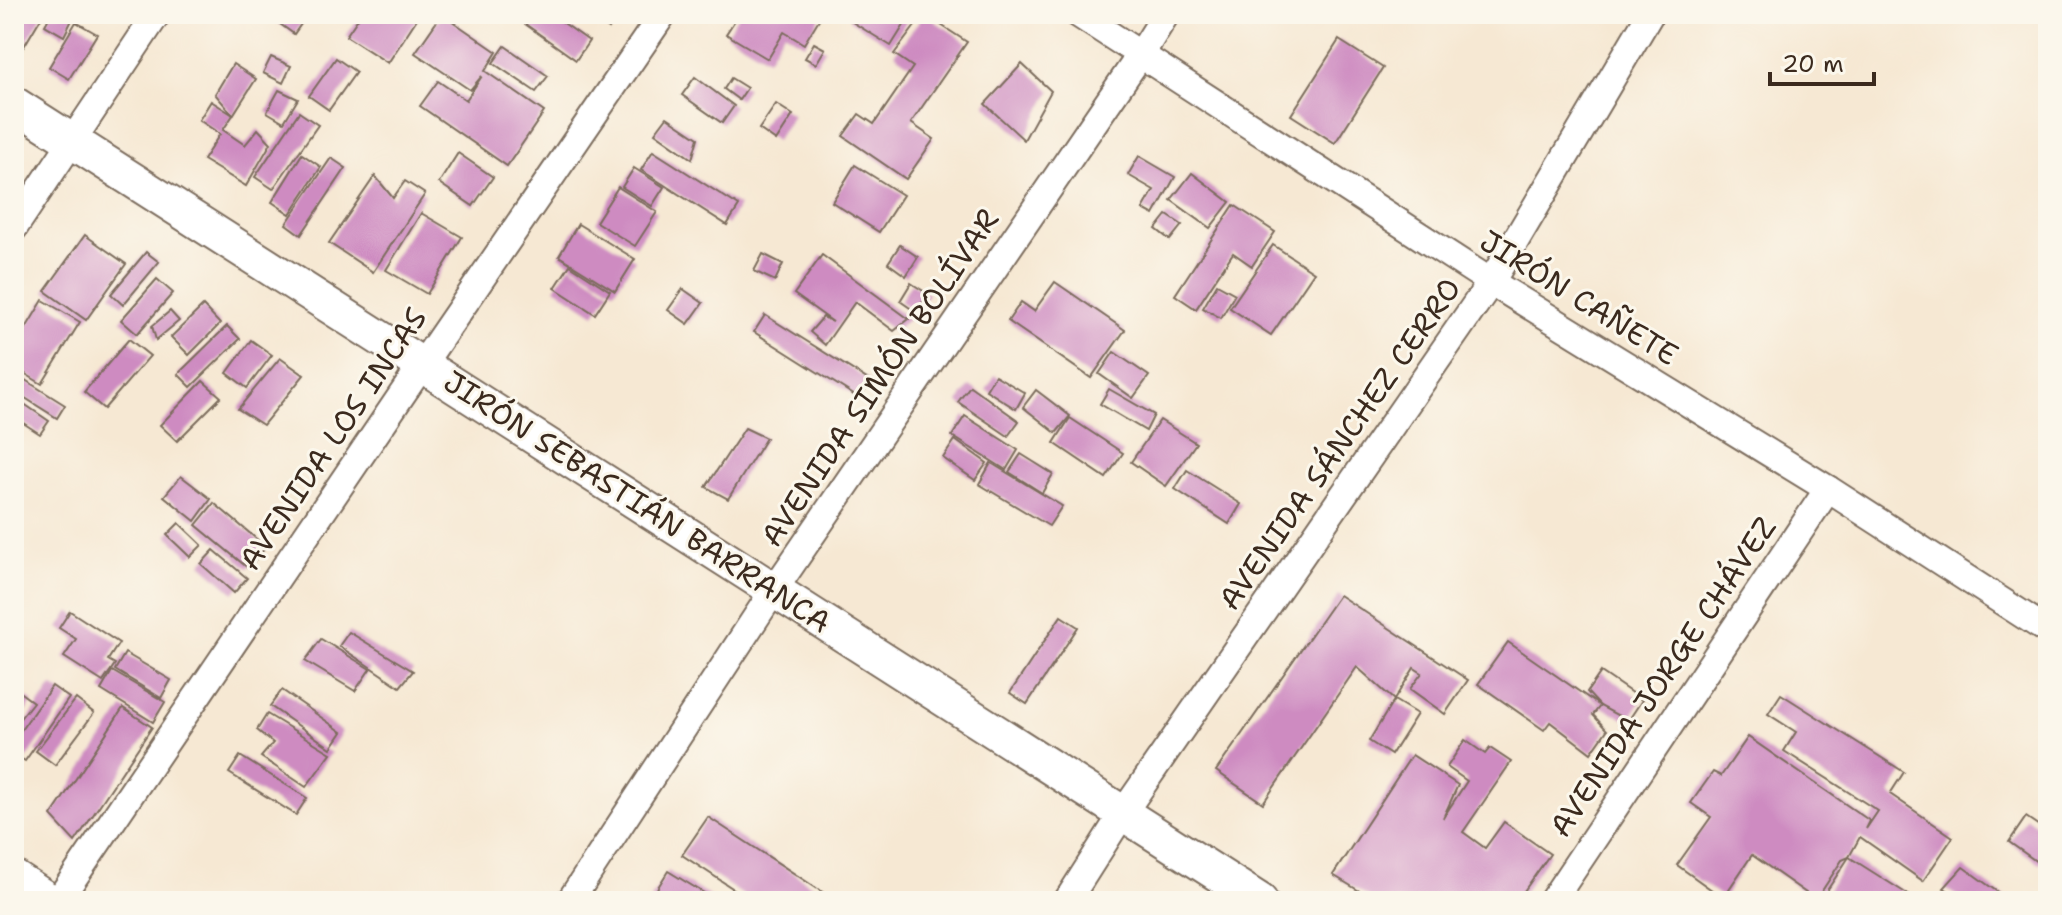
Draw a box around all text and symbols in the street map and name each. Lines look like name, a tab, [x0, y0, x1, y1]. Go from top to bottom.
scale bar	[1770, 36, 1874, 86]
text: 20 m	[1782, 48, 1844, 80]
street label: AVENIDA SIMÓN BOLÍVAR	[751, 201, 1008, 555]
street label: JIRÓN CAÑETE	[1472, 220, 1686, 375]
street label: AVENIDA SÁNCHEZ CERRO	[1209, 269, 1470, 618]
street label: AVENIDA LOS INCAS	[229, 299, 436, 578]
street label: JIRÓN SEBASTIÁN BARRANCA	[436, 361, 839, 642]
street label: AVENIDA JORGE CHÁVEZ	[1540, 509, 1785, 845]

